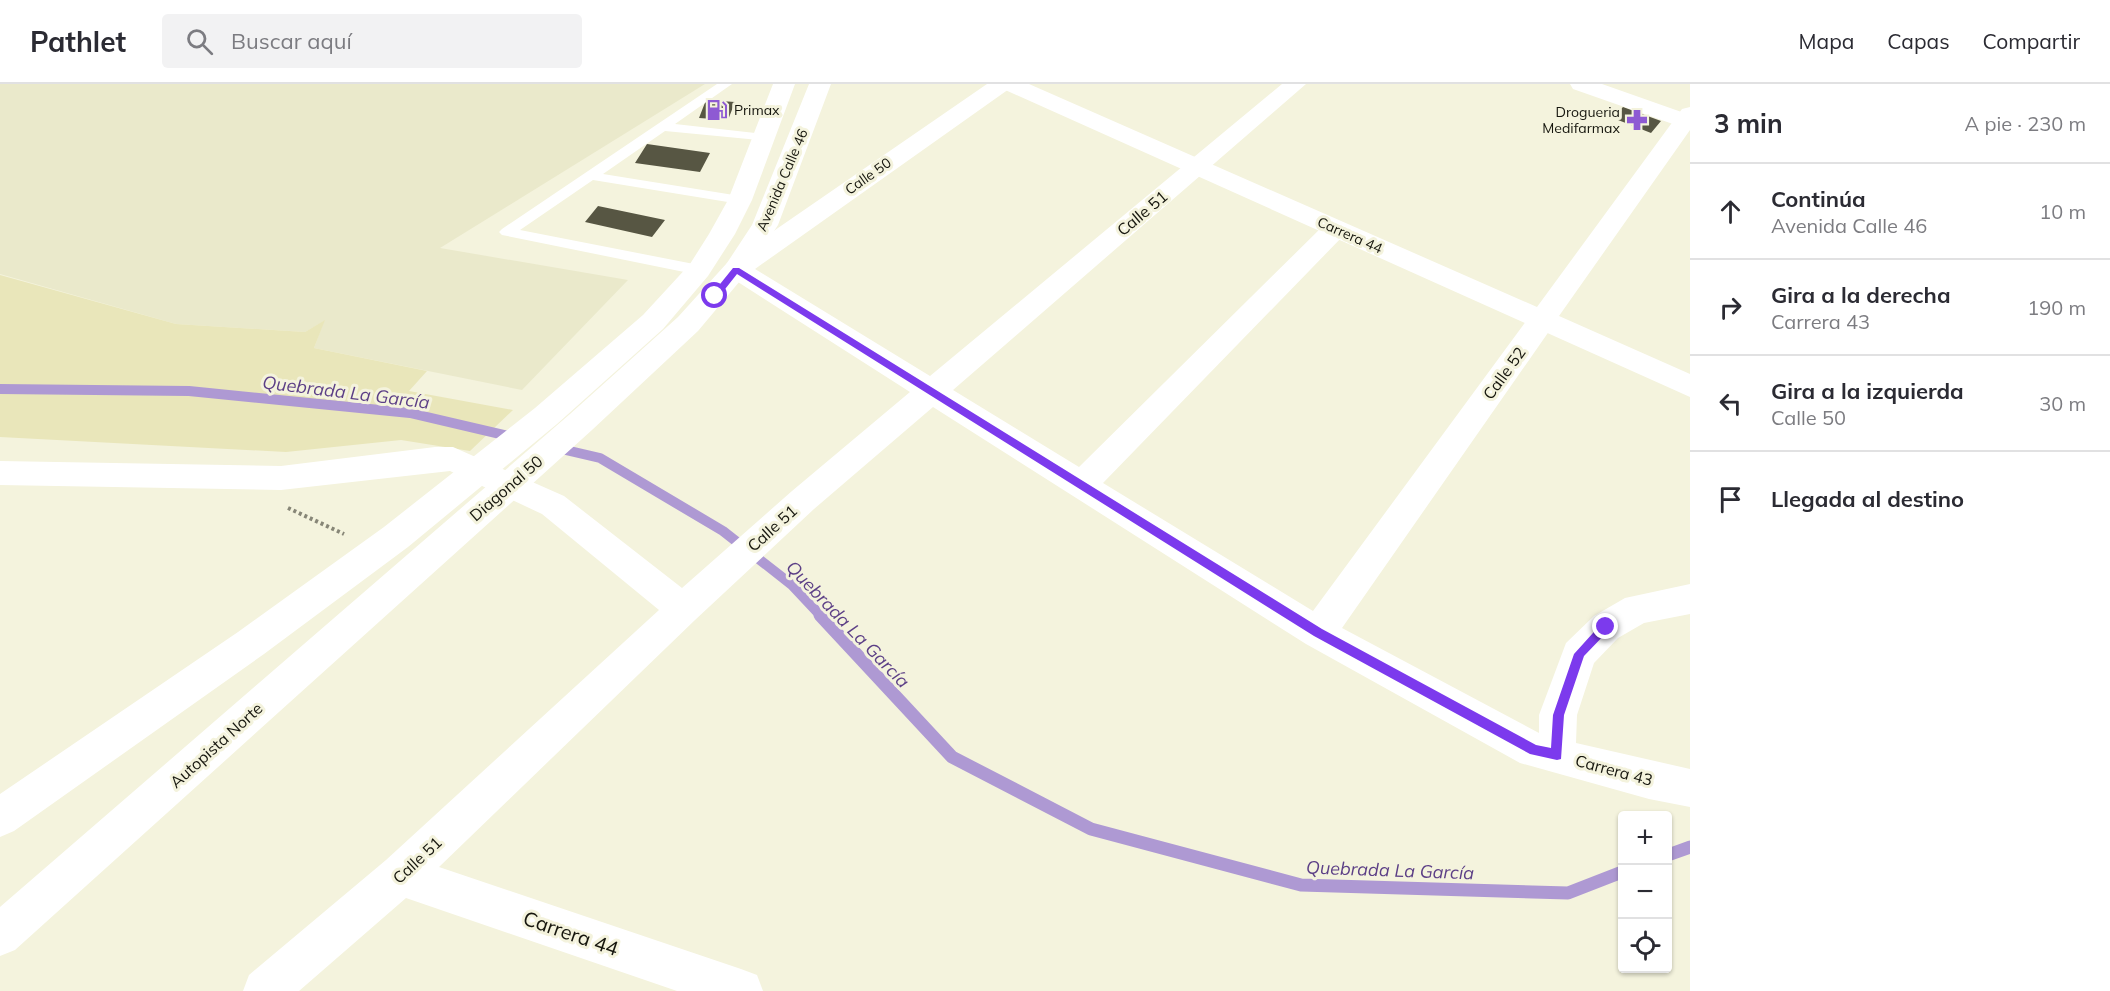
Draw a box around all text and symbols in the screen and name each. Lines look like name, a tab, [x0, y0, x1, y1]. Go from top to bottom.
search box	[162, 14, 582, 68]
text: Pathlet	[30, 24, 126, 59]
icon: search	[183, 25, 216, 58]
text: Buscar aquí	[231, 27, 352, 55]
text: Mapa	[1799, 28, 1854, 54]
text: Capas	[1887, 28, 1950, 54]
text: Compartir	[1983, 28, 2080, 54]
fuel station icon: Primax	[705, 98, 729, 122]
place label: Primax	[734, 101, 780, 119]
place label: Drogueria Medifarmax	[1542, 103, 1621, 137]
text: 3 min	[1714, 107, 1783, 140]
pharmacy icon: Drogueria Medifarmax	[1625, 108, 1649, 132]
text: A pie · 230 m	[1965, 111, 2086, 136]
street label: Avenida Calle 46	[752, 126, 812, 234]
street label: Calle 50	[841, 154, 895, 198]
text: Continúa	[1771, 185, 1866, 213]
street label: Calle 51	[1113, 186, 1171, 240]
icon: ahead	[1714, 195, 1747, 228]
text: 10 m	[2039, 199, 2086, 224]
street label: Carrera 44	[1315, 213, 1386, 258]
text: Avenida Calle 46	[1771, 213, 1927, 238]
text: Gira a la derecha	[1771, 281, 1951, 309]
route start	[701, 282, 727, 308]
icon: right	[1714, 291, 1747, 324]
text: 190 m	[2027, 295, 2086, 320]
text: Carrera 43	[1771, 309, 1870, 334]
street label: Calle 52	[1478, 343, 1530, 403]
water label: Quebrada La García	[261, 370, 431, 414]
text: Gira a la izquierda	[1771, 377, 1964, 405]
icon: left	[1714, 387, 1747, 420]
text: 30 m	[2039, 391, 2086, 416]
text: Calle 50	[1771, 405, 1846, 430]
street label: Diagonal 50	[465, 451, 547, 525]
icon: arrive	[1714, 483, 1747, 516]
text: Llegada al destino	[1771, 485, 1964, 513]
street label: Calle 51	[743, 500, 801, 556]
water label: Quebrada La García	[781, 556, 915, 693]
route end	[1592, 613, 1618, 639]
street label: Autopista Norte	[166, 698, 266, 792]
street label: Carrera 43	[1573, 750, 1655, 790]
map controls	[1618, 811, 1672, 973]
button: +	[1618, 811, 1672, 865]
street label: Calle 51	[388, 832, 446, 888]
water label: Quebrada La García	[1306, 856, 1475, 884]
button: −	[1618, 865, 1672, 919]
street label: Carrera 44	[520, 905, 622, 961]
button: locate	[1618, 919, 1672, 973]

